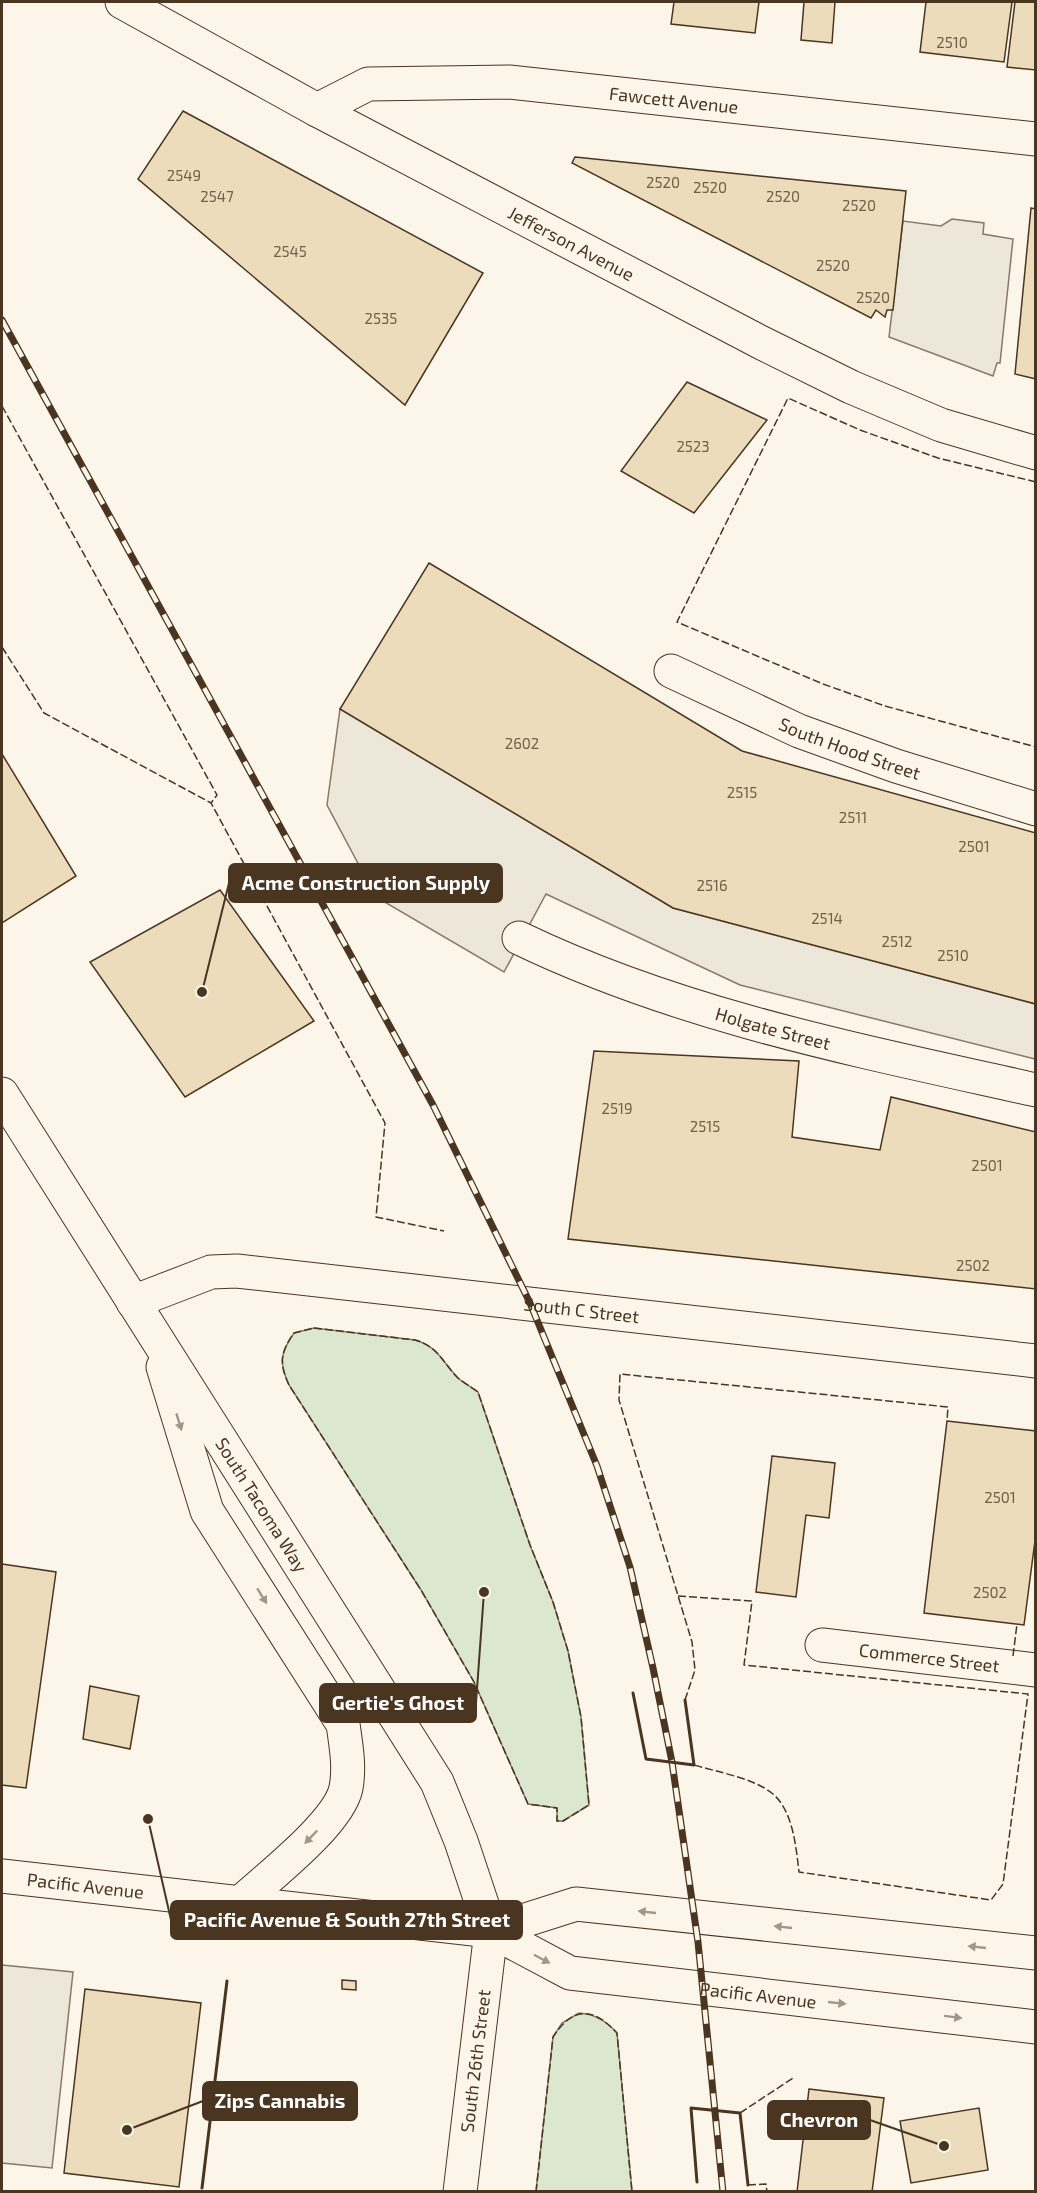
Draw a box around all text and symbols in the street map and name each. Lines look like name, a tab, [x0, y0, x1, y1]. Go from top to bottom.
house number: 2510	[936, 33, 968, 51]
street label: Fawcett Avenue	[608, 82, 740, 118]
house number: 2549	[167, 166, 201, 184]
house number: 2520	[646, 173, 680, 191]
house number: 2520	[693, 178, 727, 196]
house number: 2547	[200, 187, 234, 205]
house number: 2520	[766, 187, 800, 205]
house number: 2520	[842, 196, 876, 214]
street label: Jefferson Avenue	[505, 201, 638, 285]
house number: 2545	[273, 242, 307, 260]
house number: 2520	[816, 256, 850, 274]
house number: 2520	[856, 288, 890, 306]
house number: 2535	[365, 309, 397, 327]
house number: 2523	[676, 437, 710, 455]
street label: South Hood Street	[776, 712, 923, 784]
house number: 2602	[505, 734, 539, 752]
house number: 2515	[727, 783, 757, 801]
house number: 2511	[839, 808, 867, 826]
house number: 2501	[958, 837, 990, 855]
callout: Acme Construction Supply	[229, 864, 502, 902]
text: Acme Construction Supply	[242, 870, 491, 895]
house number: 2516	[696, 876, 728, 894]
house number: 2514	[811, 909, 843, 927]
house number: 2512	[882, 932, 912, 950]
house number: 2510	[937, 946, 969, 964]
street label: Holgate Street	[713, 1002, 833, 1054]
house number: 2519	[601, 1099, 633, 1117]
house number: 2515	[690, 1117, 720, 1135]
house number: 2501	[971, 1156, 1003, 1174]
house number: 2502	[956, 1256, 990, 1274]
street label: South C Street	[522, 1292, 640, 1327]
one-way arrow	[175, 1413, 185, 1431]
street label: South Tacoma Way	[211, 1433, 313, 1577]
house number: 2501	[984, 1488, 1016, 1506]
house number: 2502	[973, 1583, 1007, 1601]
one-way arrow	[256, 1588, 267, 1605]
street label: Commerce Street	[858, 1638, 1001, 1677]
callout: Gertie's Ghost	[320, 1684, 476, 1722]
text: Gertie's Ghost	[332, 1690, 464, 1714]
one-way arrow	[304, 1830, 318, 1845]
street label: Pacific Avenue	[26, 1868, 145, 1903]
callout: Pacific Avenue & South 27th Street	[171, 1901, 522, 1939]
text: Pacific Avenue & South 27th Street	[184, 1907, 510, 1931]
one-way arrow	[638, 1907, 657, 1917]
one-way arrow	[774, 1922, 793, 1931]
one-way arrow	[968, 1942, 987, 1952]
one-way arrow	[534, 1954, 551, 1964]
street label: Pacific Avenue	[699, 1977, 818, 2012]
street label: South 26th Street	[455, 1988, 495, 2134]
one-way arrow	[828, 1998, 847, 2008]
one-way arrow	[943, 2012, 962, 2022]
callout: Zips Cannabis	[203, 2082, 357, 2120]
text: Zips Cannabis	[215, 2088, 345, 2112]
callout: Chevron	[768, 2101, 870, 2139]
text: Chevron	[780, 2107, 858, 2131]

